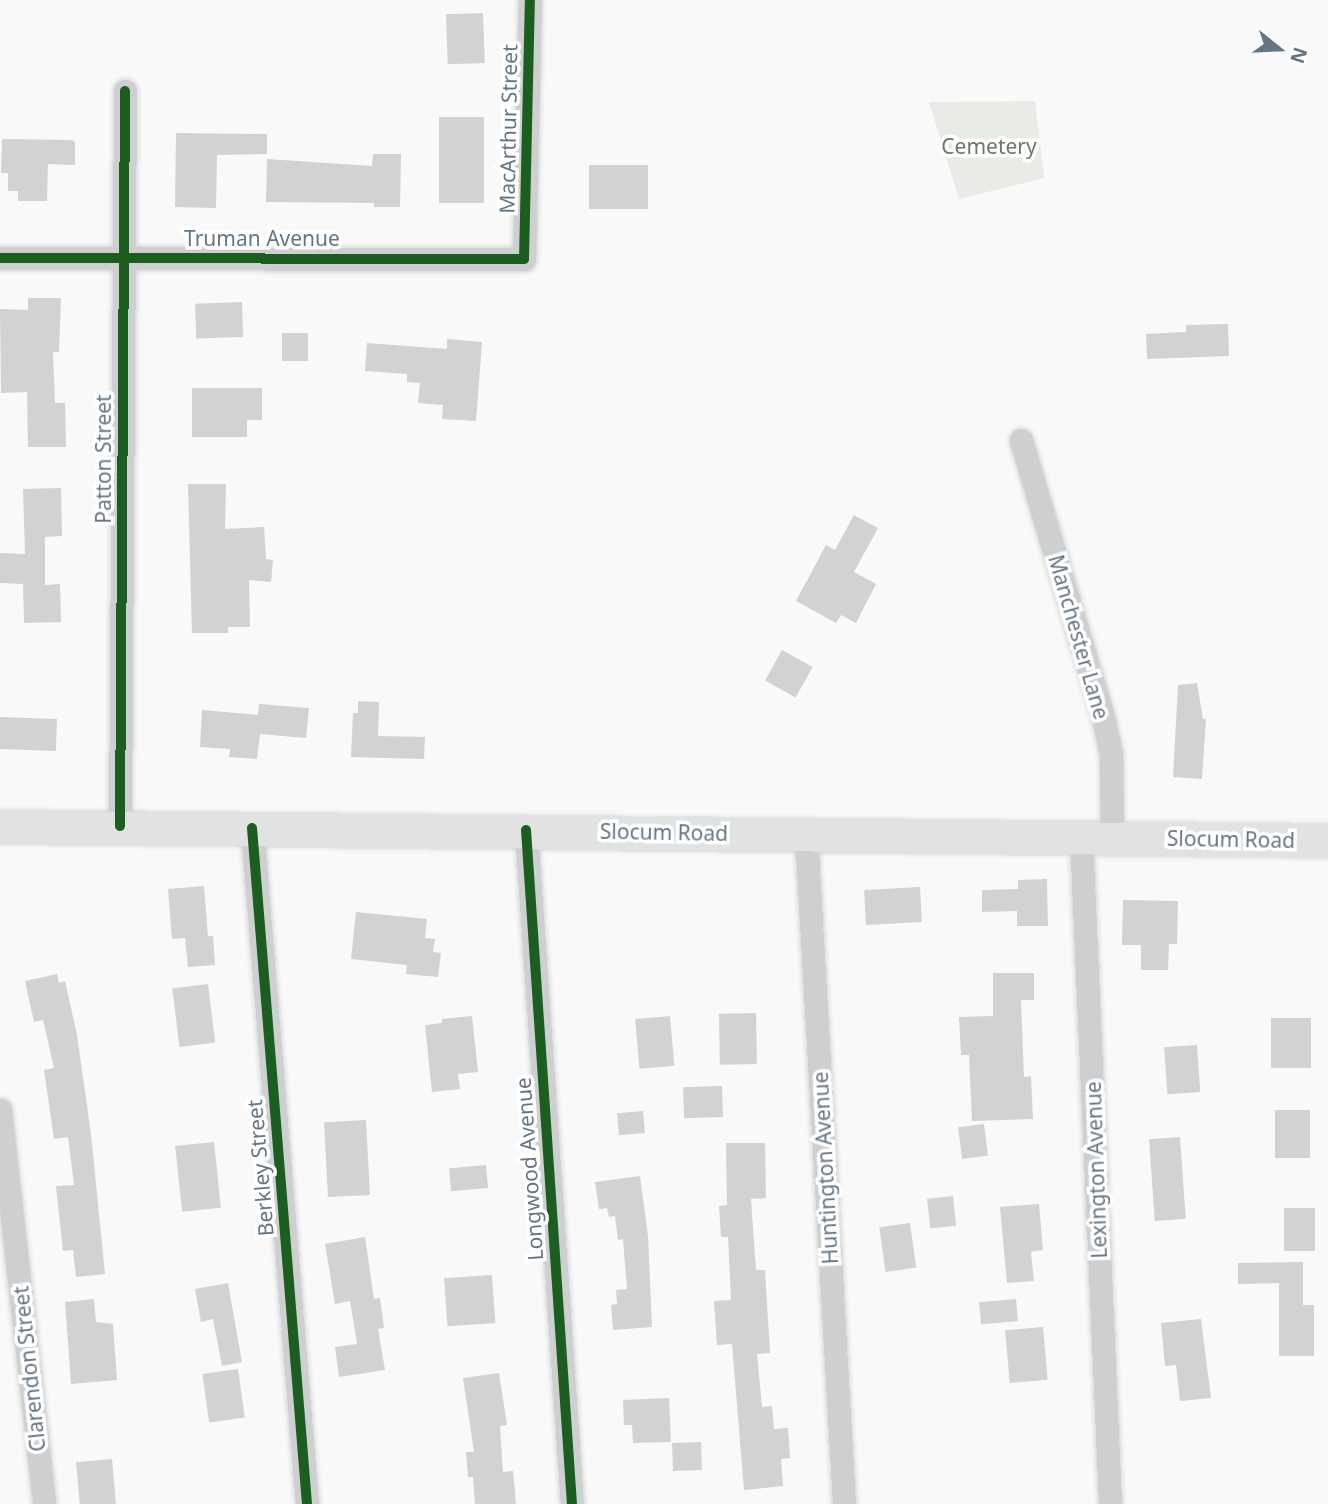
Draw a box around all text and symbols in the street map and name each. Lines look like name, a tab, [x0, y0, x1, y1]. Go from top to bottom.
north arrow	[1244, 14, 1314, 84]
street label: MacArthur Street	[494, 44, 522, 214]
text: N	[1284, 44, 1314, 67]
park label: Cemetery	[941, 133, 1037, 159]
street label: Truman Avenue	[184, 225, 340, 251]
street label: Patton Street	[90, 394, 116, 524]
street label: Manchester Lane	[1043, 552, 1115, 722]
street label: Slocum Road	[600, 818, 728, 846]
street label: Slocum Road	[1167, 825, 1295, 853]
street label: Huntington Avenue	[807, 1071, 843, 1265]
street label: Longwood Avenue	[510, 1077, 548, 1261]
street label: Lexington Avenue	[1080, 1081, 1112, 1259]
street label: Berkley Street	[241, 1099, 279, 1237]
street label: Clarendon Street	[8, 1285, 50, 1453]

